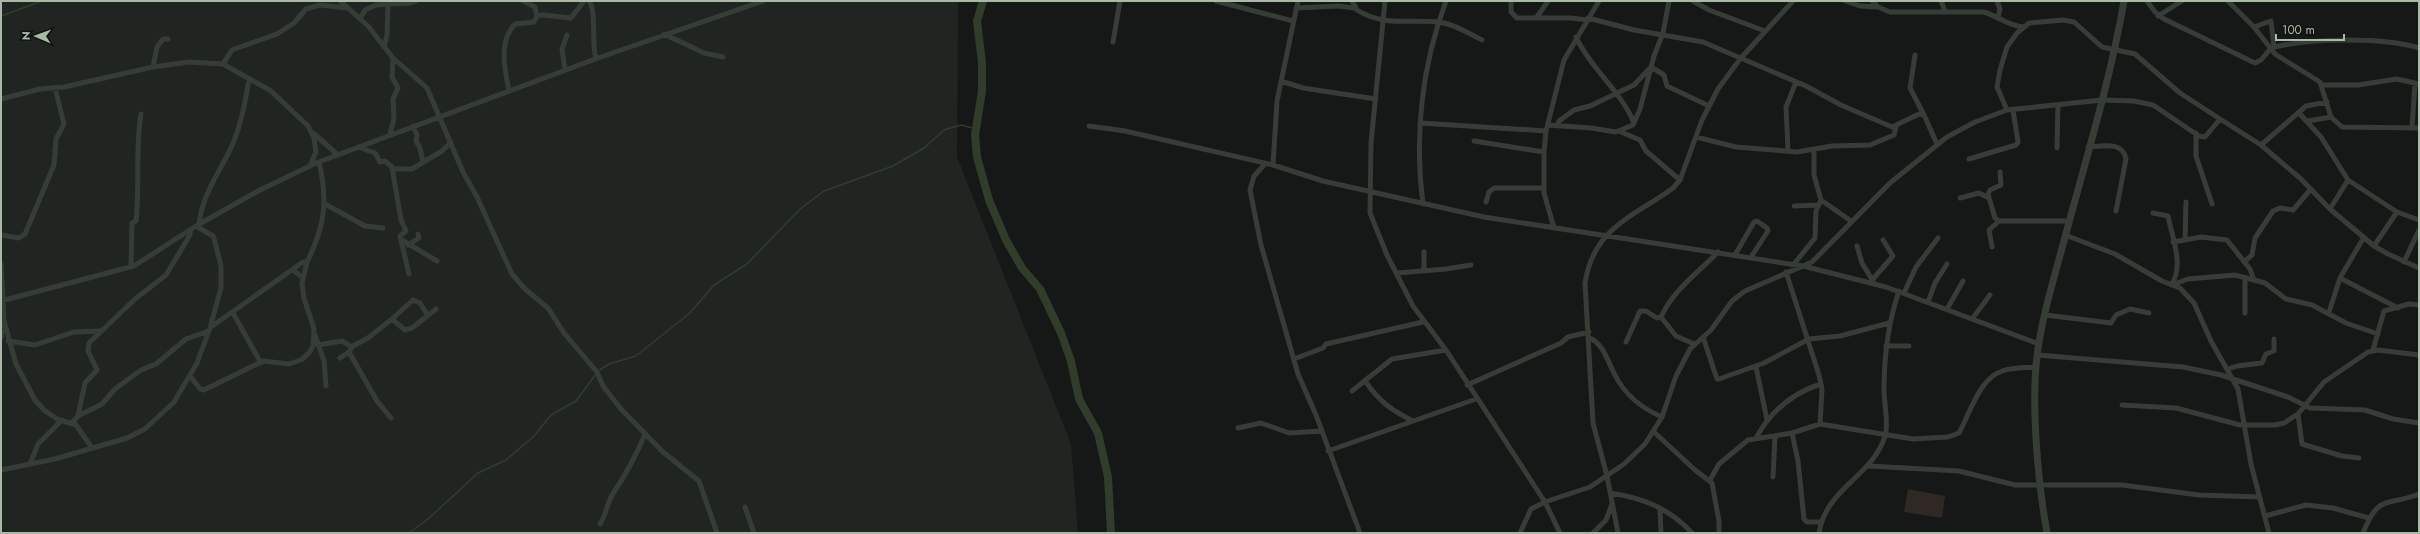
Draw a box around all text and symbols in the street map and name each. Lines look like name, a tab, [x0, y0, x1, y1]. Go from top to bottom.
north arrow	[16, 16, 56, 56]
scale bar	[2276, 16, 2344, 42]
text: 100 m	[2282, 21, 2315, 39]
text: N	[18, 31, 34, 40]

